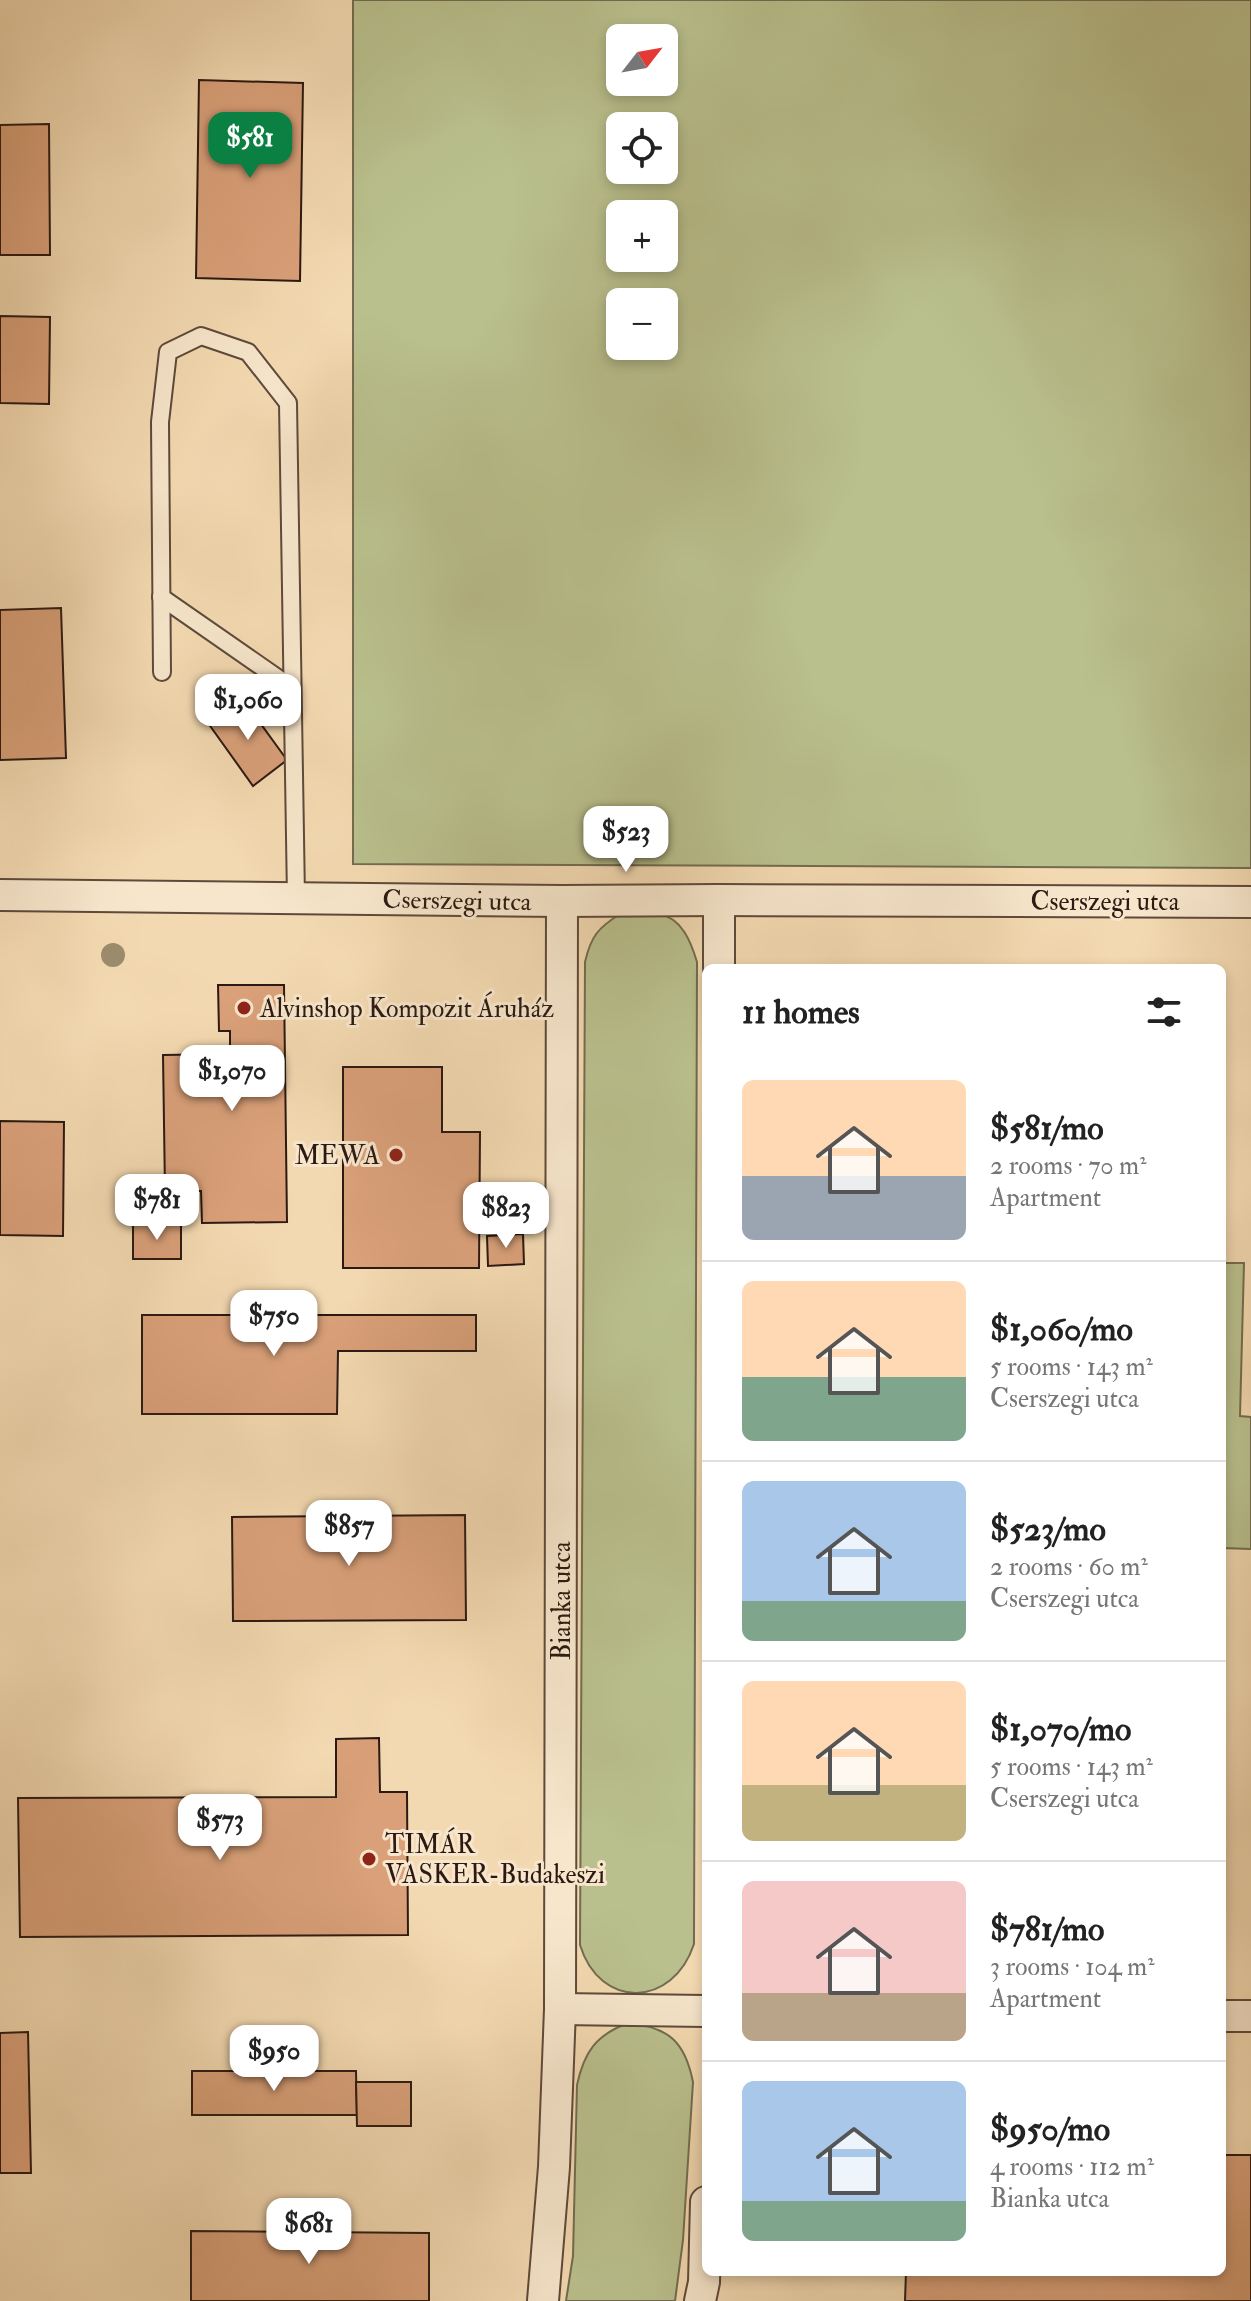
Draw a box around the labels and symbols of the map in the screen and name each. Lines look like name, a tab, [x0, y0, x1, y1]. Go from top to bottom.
north arrow	[606, 24, 678, 96]
pin: $581	[203, 112, 297, 180]
pin: $1,060	[183, 674, 313, 742]
pin: $523	[579, 806, 673, 874]
street label: Cserszegi utca	[382, 884, 532, 918]
street label: Cserszegi utca	[1031, 886, 1180, 918]
place label: Alvinshop Kompozit Áruház	[259, 991, 554, 1026]
marker: Alvinshop Kompozit Áruház	[235, 999, 253, 1017]
pin: $1,070	[167, 1045, 297, 1113]
place label: MEWA	[295, 1140, 380, 1172]
marker: MEWA	[387, 1146, 405, 1164]
pin: $781	[110, 1174, 204, 1242]
pin: $823	[459, 1182, 553, 1250]
pin: $750	[227, 1290, 321, 1358]
pin: $857	[302, 1500, 396, 1568]
street label: Bianka utca	[546, 1541, 578, 1661]
pin: $573	[173, 1794, 267, 1862]
place label: TIMÁR VASKER-Budakeszi	[385, 1827, 605, 1891]
marker: TIMÁR VASKER-Budakeszi	[360, 1850, 378, 1868]
pin: $950	[227, 2025, 321, 2093]
pin: $681	[262, 2198, 356, 2266]

